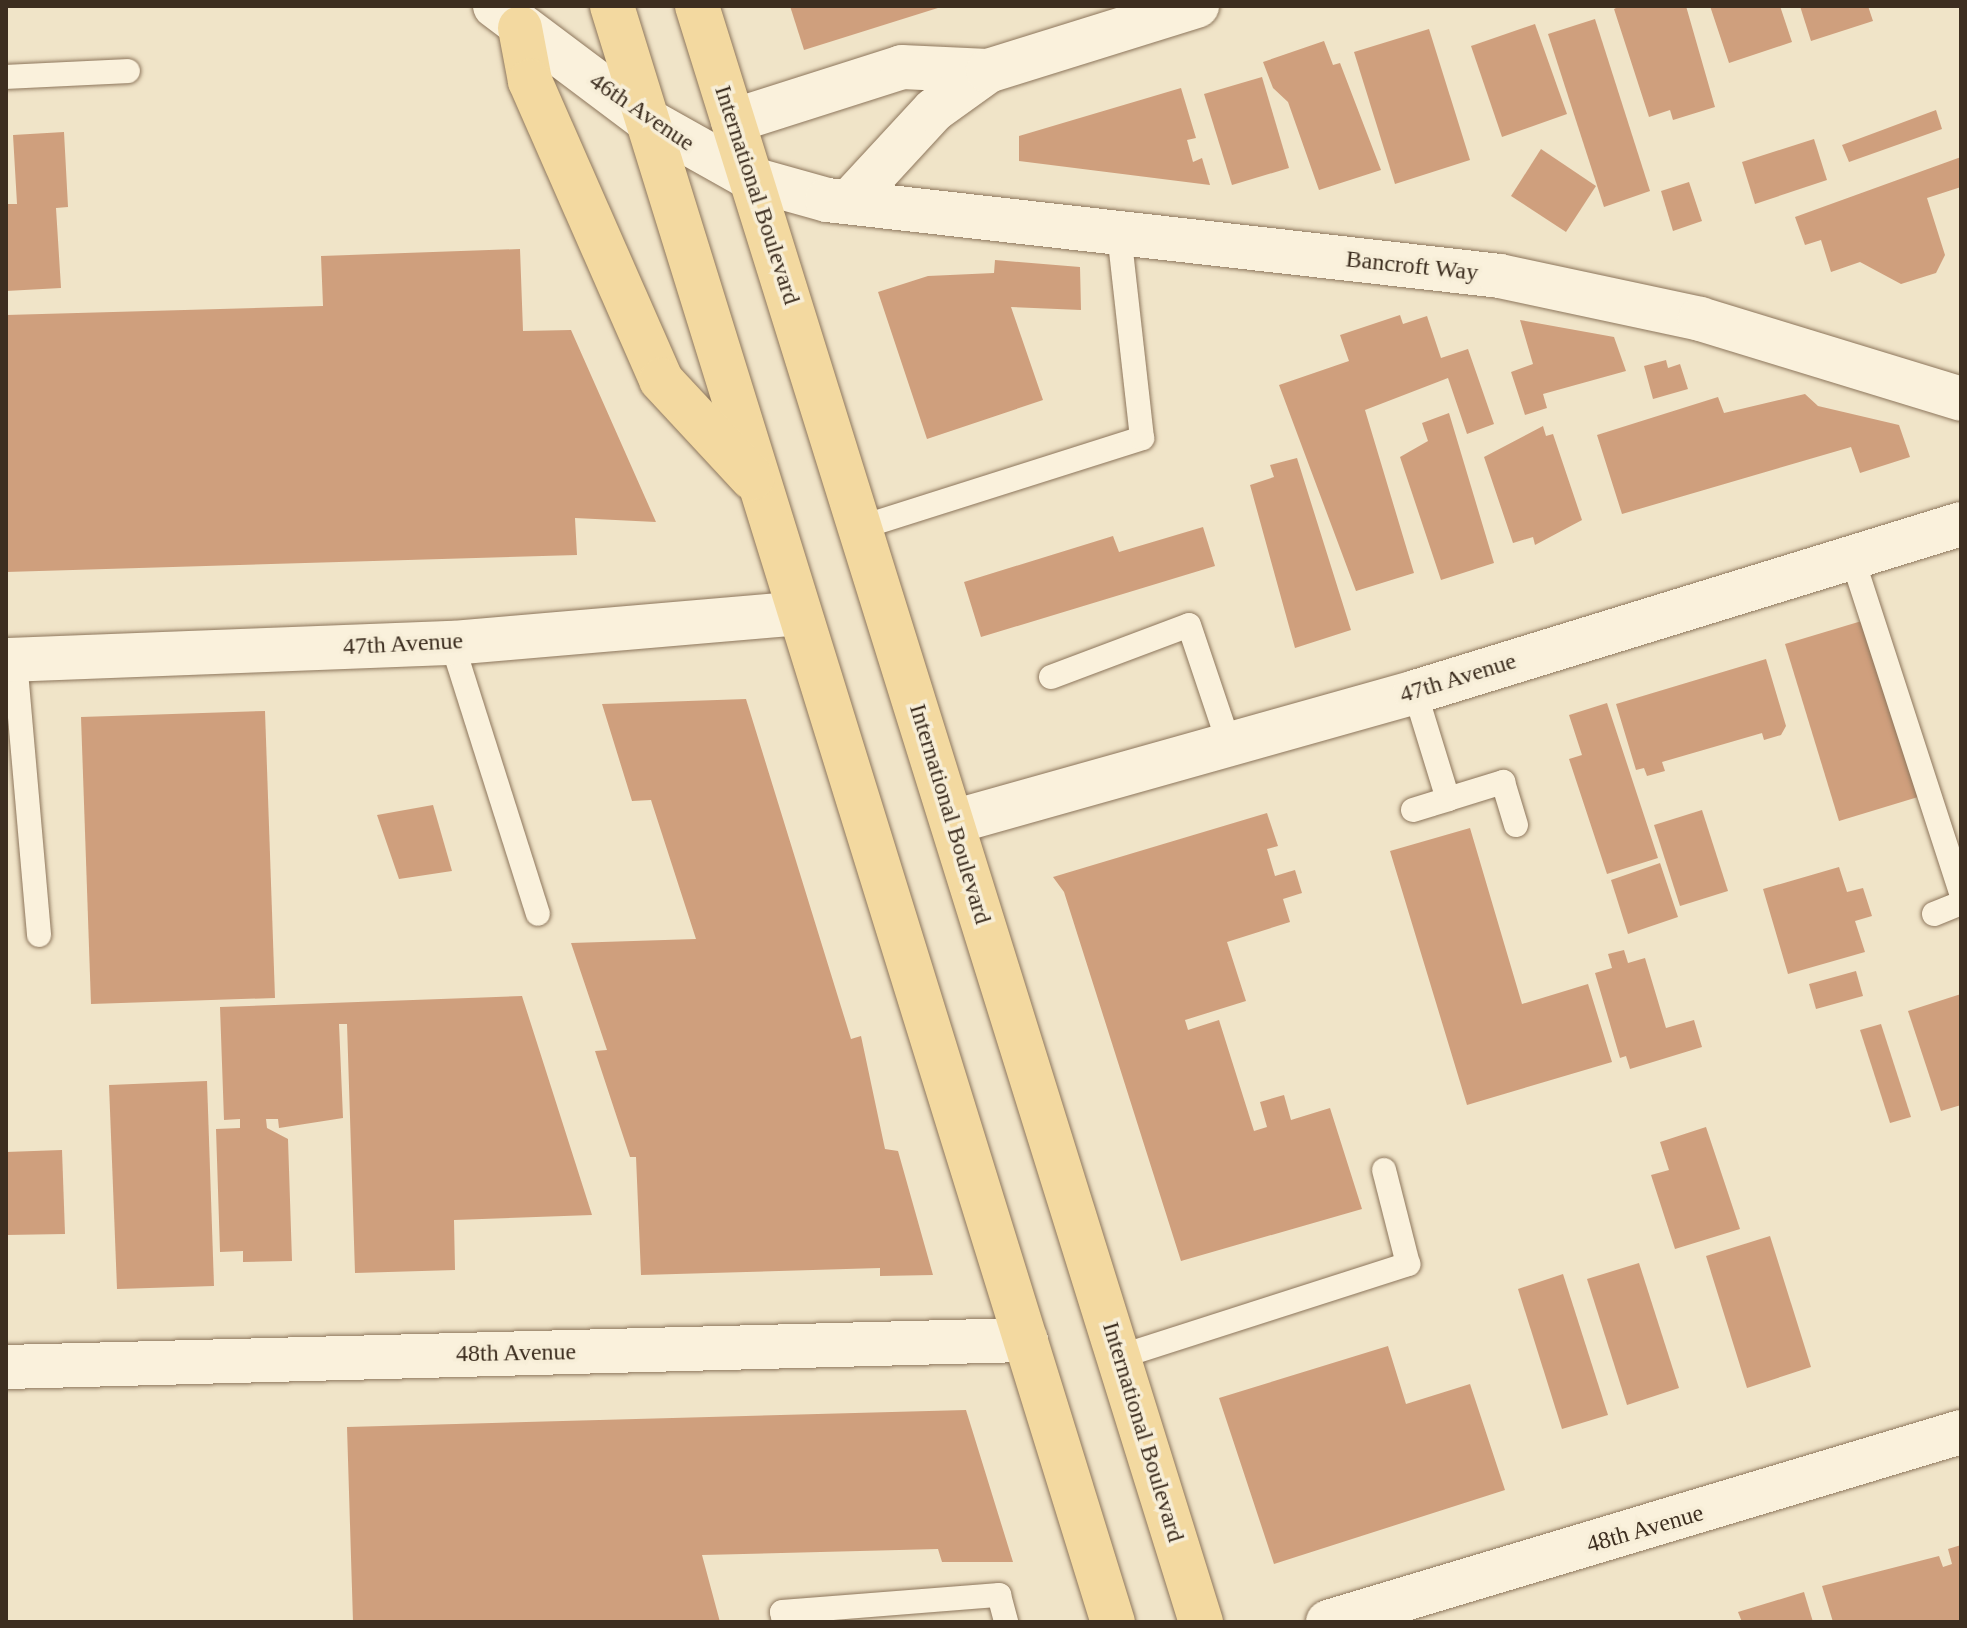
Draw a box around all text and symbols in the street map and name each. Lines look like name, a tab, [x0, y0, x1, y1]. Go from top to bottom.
street label: 46th Avenue	[584, 66, 700, 158]
street label: International Boulevard	[708, 82, 806, 308]
street label: Bancroft Way	[1344, 245, 1480, 287]
street label: 47th Avenue	[342, 626, 464, 662]
street label: 47th Avenue	[1396, 646, 1520, 710]
street label: International Boulevard	[903, 700, 997, 928]
street label: International Boulevard	[1096, 1318, 1190, 1546]
street label: 48th Avenue	[455, 1338, 577, 1368]
street label: 48th Avenue	[1583, 1498, 1707, 1560]

